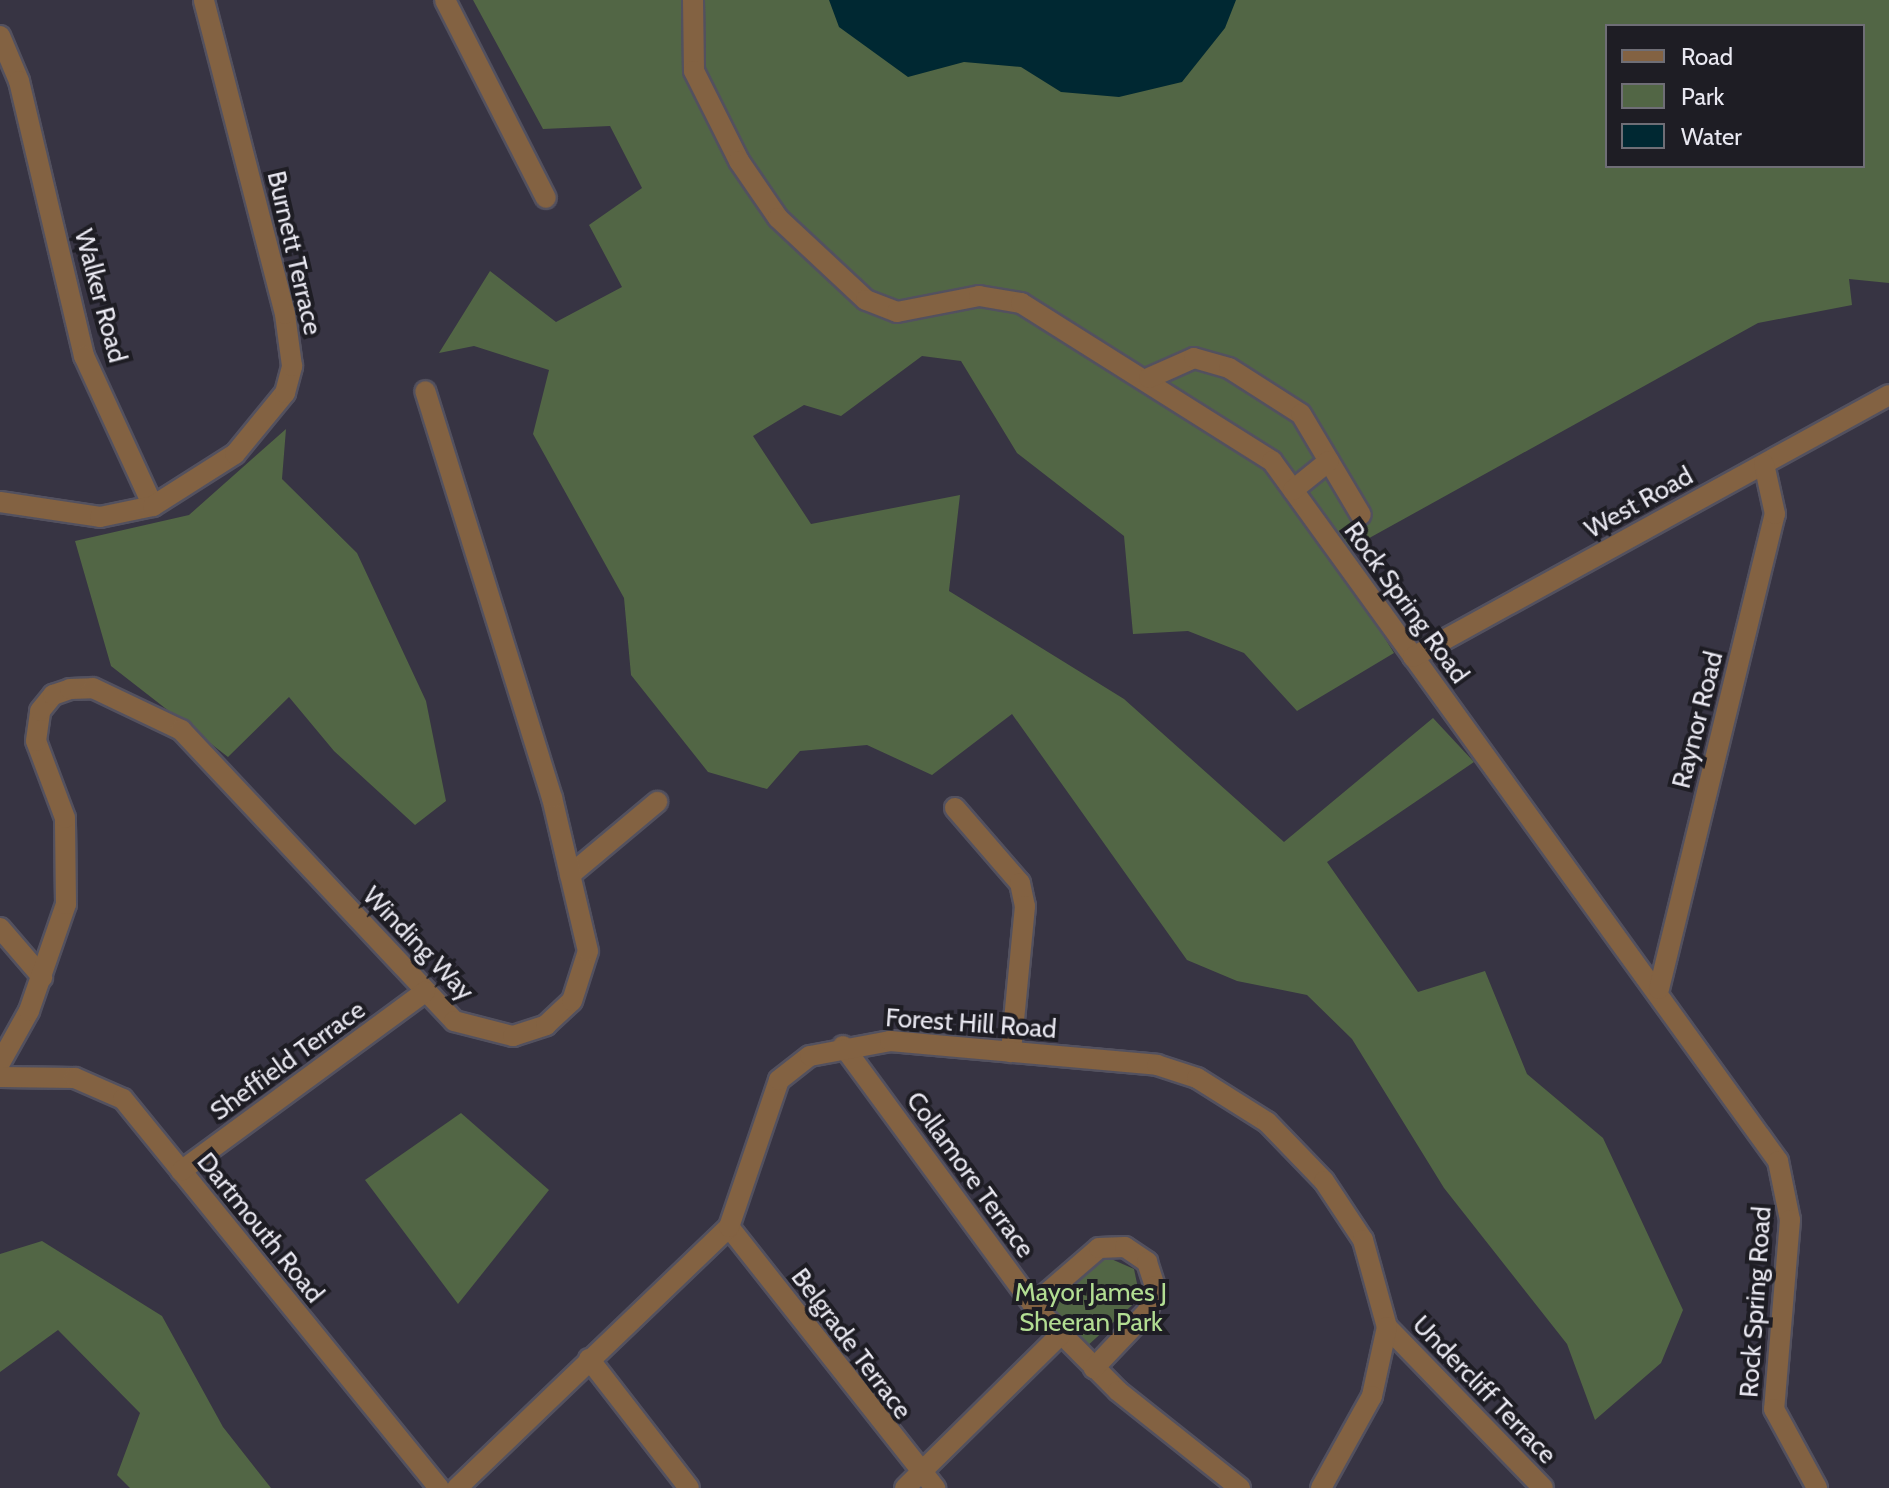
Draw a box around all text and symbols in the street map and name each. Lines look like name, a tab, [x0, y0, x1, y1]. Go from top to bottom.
legend	[1605, 24, 1865, 168]
text: Road	[1681, 42, 1733, 71]
text: Park	[1681, 82, 1724, 111]
text: Water	[1681, 122, 1742, 151]
street label: Burnett Terrace	[260, 168, 328, 338]
street label: Walker Road	[67, 226, 133, 366]
street label: West Road	[1580, 461, 1698, 545]
street label: Rock Spring Road	[1337, 516, 1475, 690]
street label: Raynor Road	[1666, 648, 1730, 792]
street label: Winding Way	[356, 880, 480, 1008]
street label: Sheffield Terrace	[205, 994, 371, 1128]
street label: Forest Hill Road	[884, 1002, 1058, 1046]
street label: Collamore Terrace	[899, 1086, 1041, 1264]
street label: Dartmouth Road	[190, 1147, 330, 1309]
street label: Rock Spring Road	[1734, 1205, 1778, 1399]
street label: Belgrade Terrace	[784, 1262, 918, 1426]
park label: Mayor James J Sheeran Park	[1015, 1277, 1167, 1338]
street label: Undercliff Terrace	[1405, 1309, 1563, 1471]

